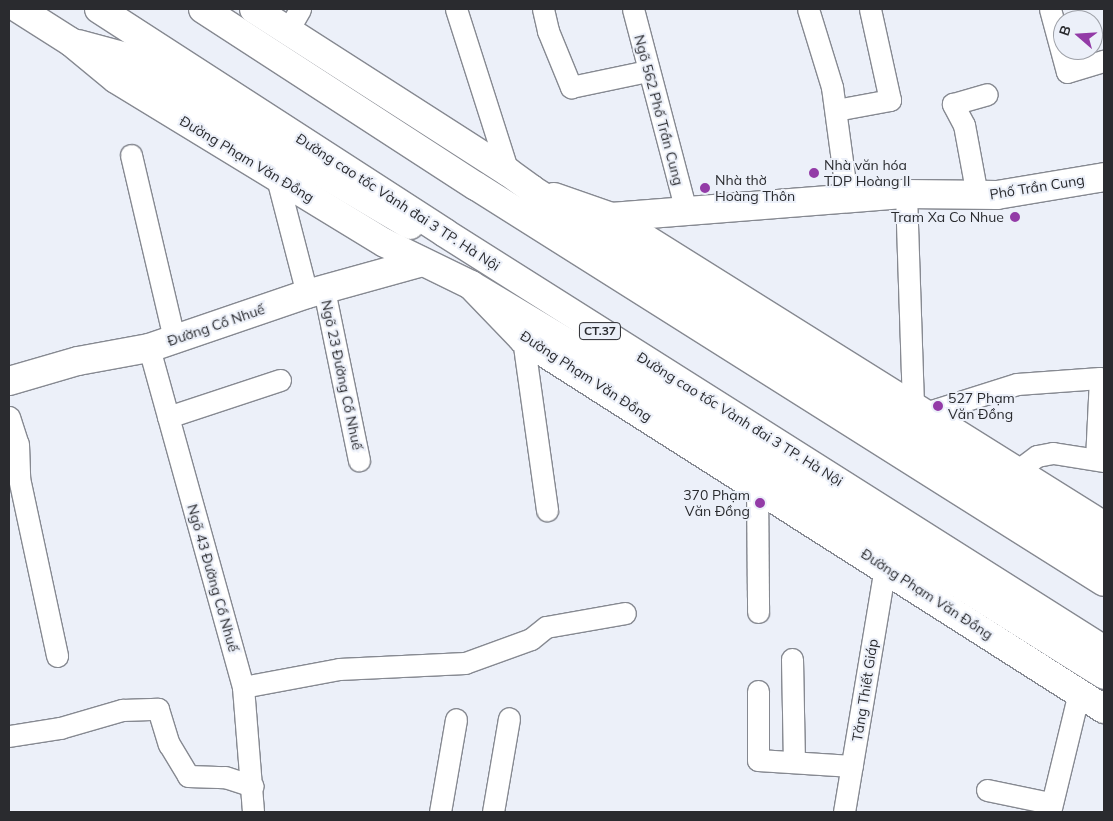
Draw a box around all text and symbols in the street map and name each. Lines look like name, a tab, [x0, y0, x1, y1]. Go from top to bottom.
north arrow	[1053, 10, 1103, 60]
text: B	[1055, 23, 1075, 38]
street label: Ngõ 562 Phố Trần Cung	[631, 33, 687, 187]
street label: Đường Phạm Văn Đồng	[177, 112, 317, 206]
street label: Đường cao tốc Vành đai 3 TP. Hà Nội	[293, 130, 503, 274]
place label: Nhà văn hóa TDP Hoàng II	[824, 157, 910, 190]
marker: Nhà văn hóa TDP Hoàng II	[808, 167, 820, 179]
street label: Phố Trần Cung	[988, 171, 1086, 203]
place label: Nhà thờ Hoàng Thôn	[715, 172, 795, 204]
marker: Nhà thờ Hoàng Thôn	[699, 182, 711, 194]
place label: Tram Xa Co Nhue	[891, 209, 1004, 225]
marker: Tram Xa Co Nhue	[1008, 210, 1022, 224]
street label: Ngõ 23 Đường Cổ Nhuế	[318, 298, 366, 452]
street label: Đường Cổ Nhuế	[165, 300, 267, 350]
road number: CT.37	[579, 322, 621, 341]
street label: Đường Phạm Văn Đồng	[517, 327, 655, 425]
street label: Đường cao tốc Vành đai 3 TP. Hà Nội	[634, 348, 846, 490]
place label: 527 Phạm Văn Đồng	[948, 390, 1015, 422]
marker: 527 Phạm Văn Đồng	[932, 400, 944, 412]
place label: 370 Phạm Văn Đồng	[683, 487, 750, 520]
marker: 370 Phạm Văn Đồng	[754, 497, 766, 509]
street label: Ngõ 43 Đường Cổ Nhuế	[184, 502, 242, 654]
street label: Đường Phạm Văn Đồng	[858, 545, 996, 643]
street label: Tăng Thiết Giáp	[849, 637, 881, 743]

